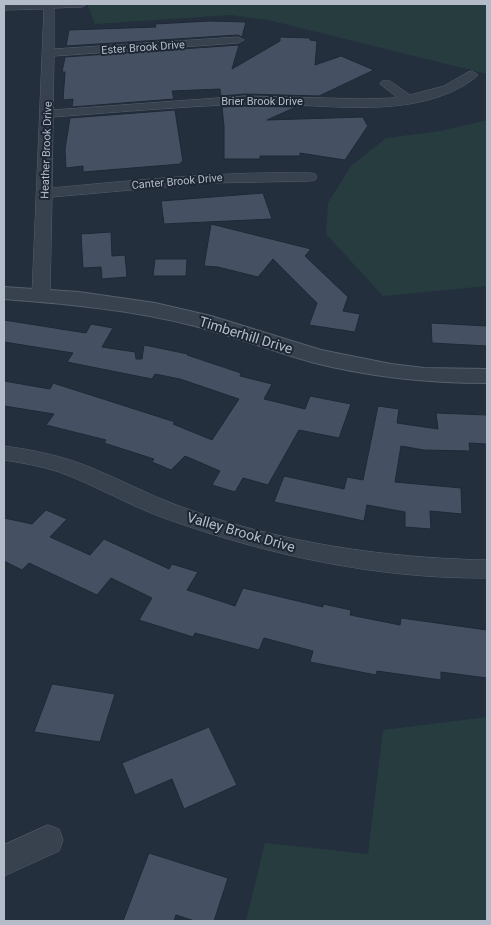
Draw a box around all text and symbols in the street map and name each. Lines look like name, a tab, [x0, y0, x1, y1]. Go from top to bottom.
street label: Ester Brook Drive	[101, 38, 185, 57]
street label: Brier Brook Drive	[221, 95, 303, 108]
street label: Heather Brook Drive	[38, 101, 55, 199]
street label: Canter Brook Drive	[131, 171, 223, 192]
street label: Timberhill Drive	[197, 313, 295, 357]
street label: Valley Brook Drive	[185, 509, 297, 555]

